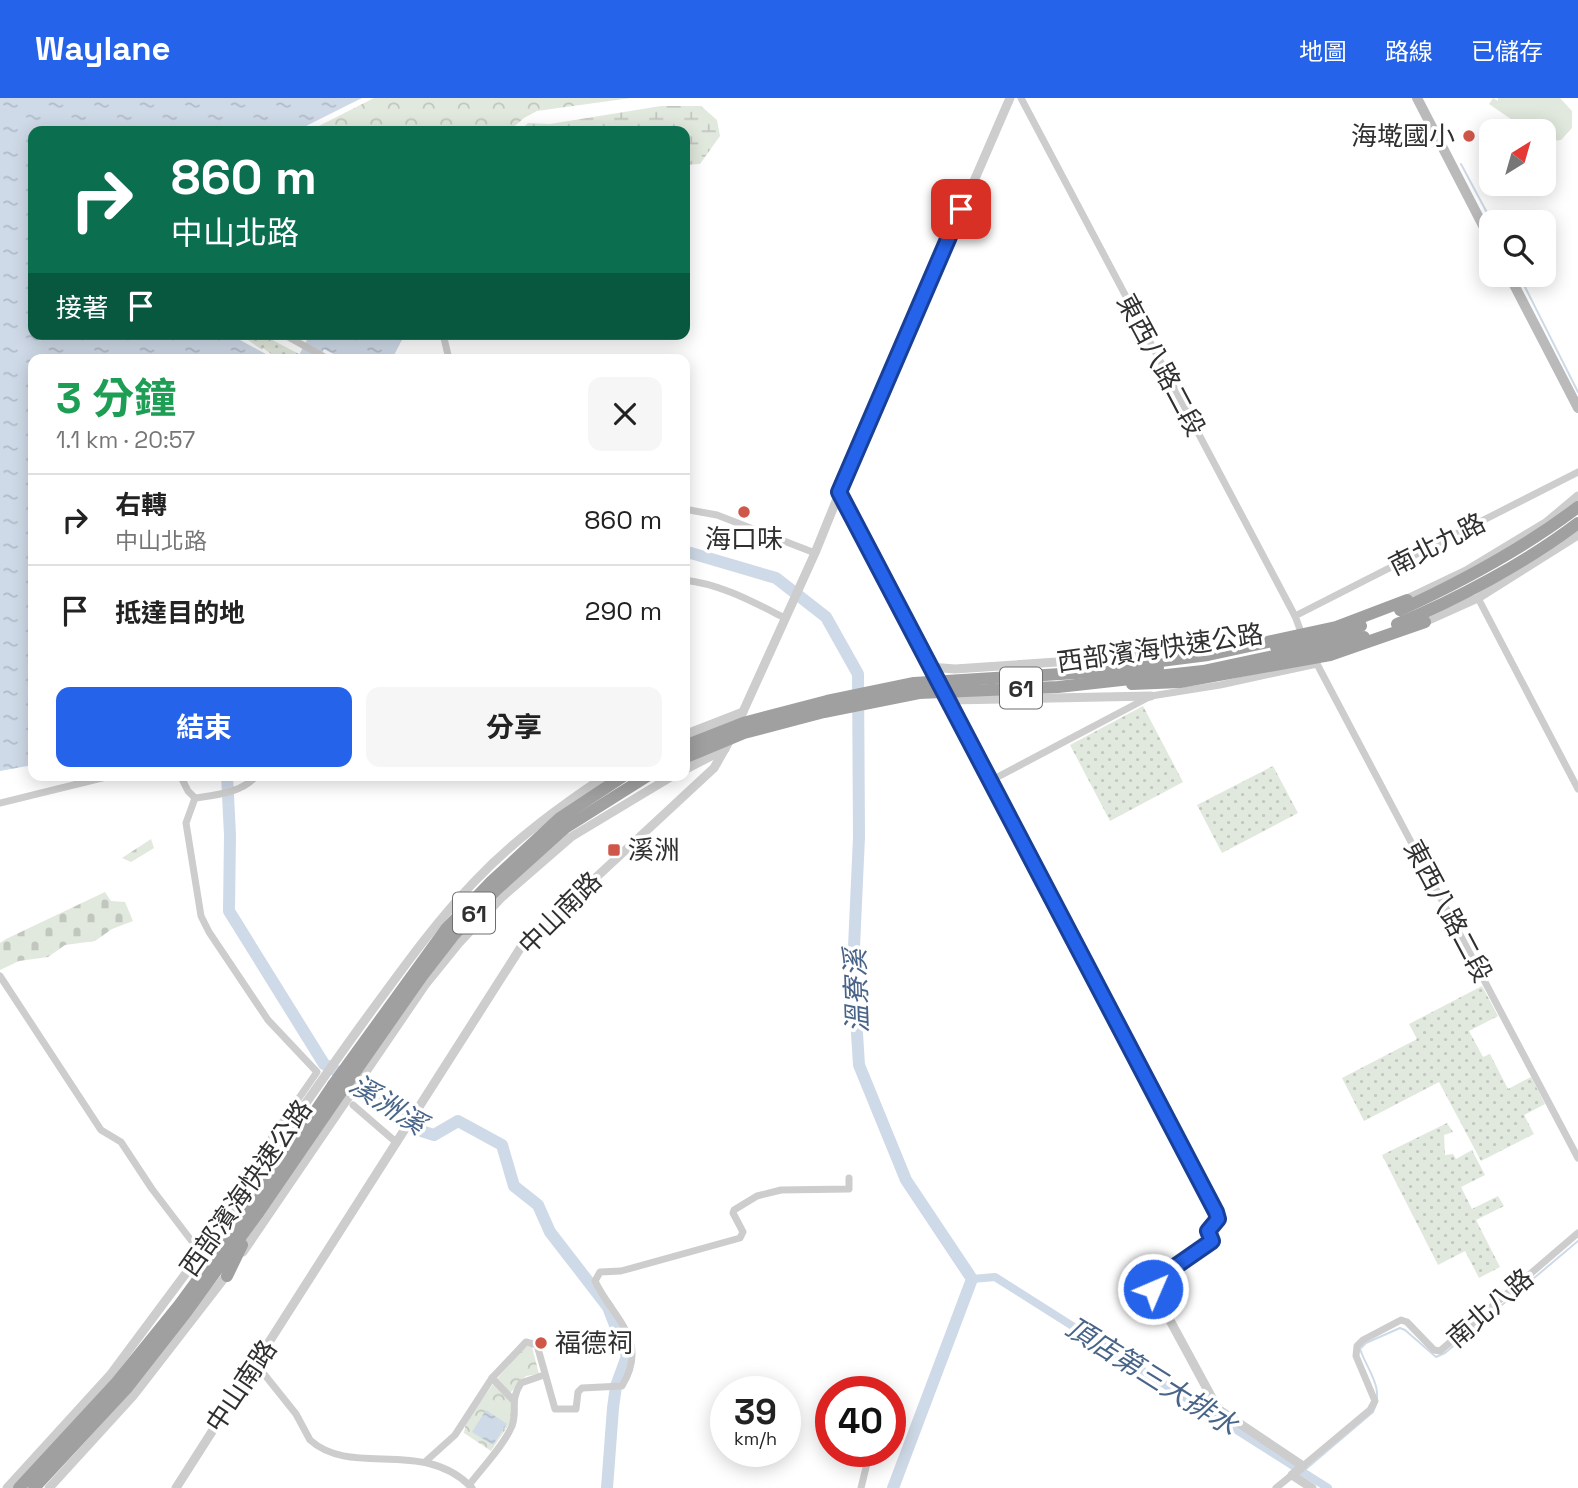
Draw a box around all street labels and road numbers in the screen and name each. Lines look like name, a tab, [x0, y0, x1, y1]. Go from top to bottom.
street label: 東西八路二段	[1109, 288, 1213, 442]
street label: 南北九路	[1383, 505, 1491, 583]
street label: 西部濱海快速公路	[1055, 617, 1265, 679]
road number: 61	[1000, 668, 1042, 708]
street label: 東西八路二段	[1396, 834, 1500, 988]
street label: 中山南路	[511, 864, 609, 962]
road number: 61	[453, 892, 495, 934]
street label: 西部濱海快速公路	[172, 1093, 320, 1283]
street label: 南北八路	[1440, 1261, 1540, 1355]
street label: 中山南路	[198, 1333, 284, 1439]

